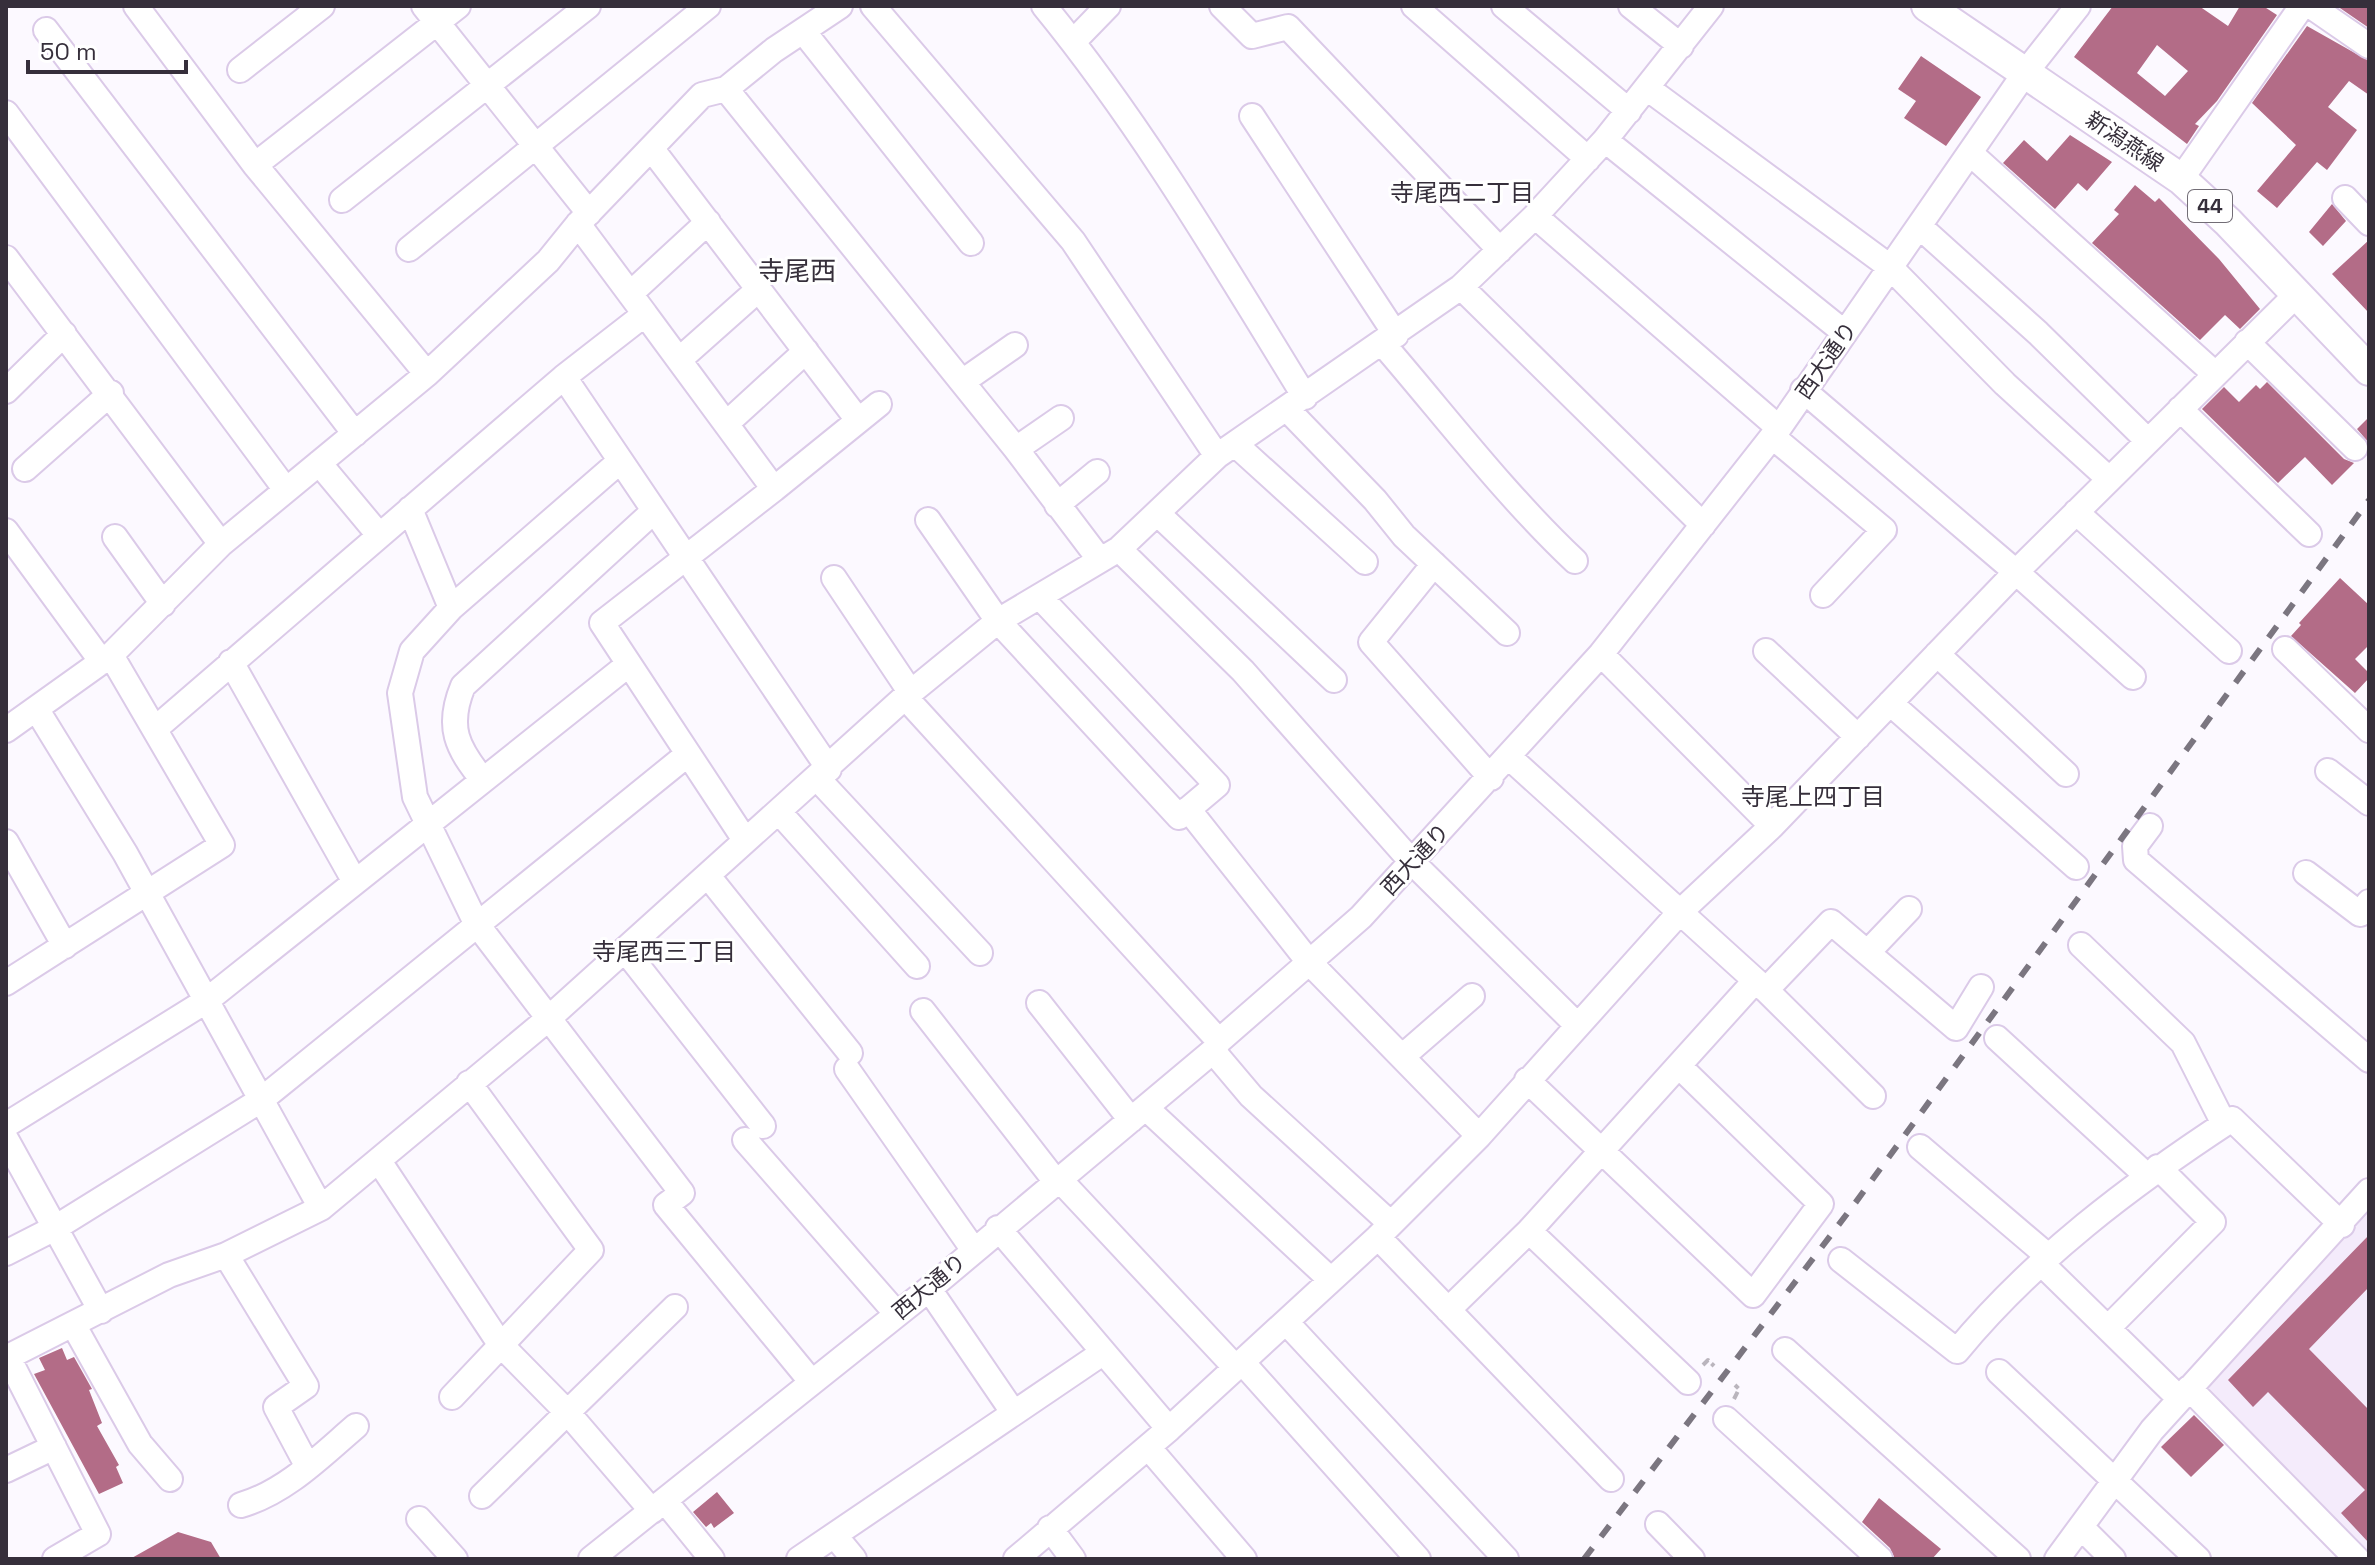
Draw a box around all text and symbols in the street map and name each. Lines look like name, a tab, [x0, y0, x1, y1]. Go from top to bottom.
scale bar	[28, 24, 186, 74]
text: 50 m	[40, 36, 97, 67]
street label: 新潟燕線	[2081, 105, 2169, 177]
district label: 寺尾西二丁目	[1390, 177, 1534, 208]
road number: 44	[2188, 190, 2232, 222]
district label: 寺尾西	[758, 254, 836, 288]
street label: 西大通り	[1789, 316, 1863, 404]
district label: 寺尾上四丁目	[1741, 781, 1885, 812]
street label: 西大通り	[1375, 817, 1455, 901]
district label: 寺尾西三丁目	[592, 936, 736, 967]
street label: 西大通り	[886, 1247, 972, 1325]

